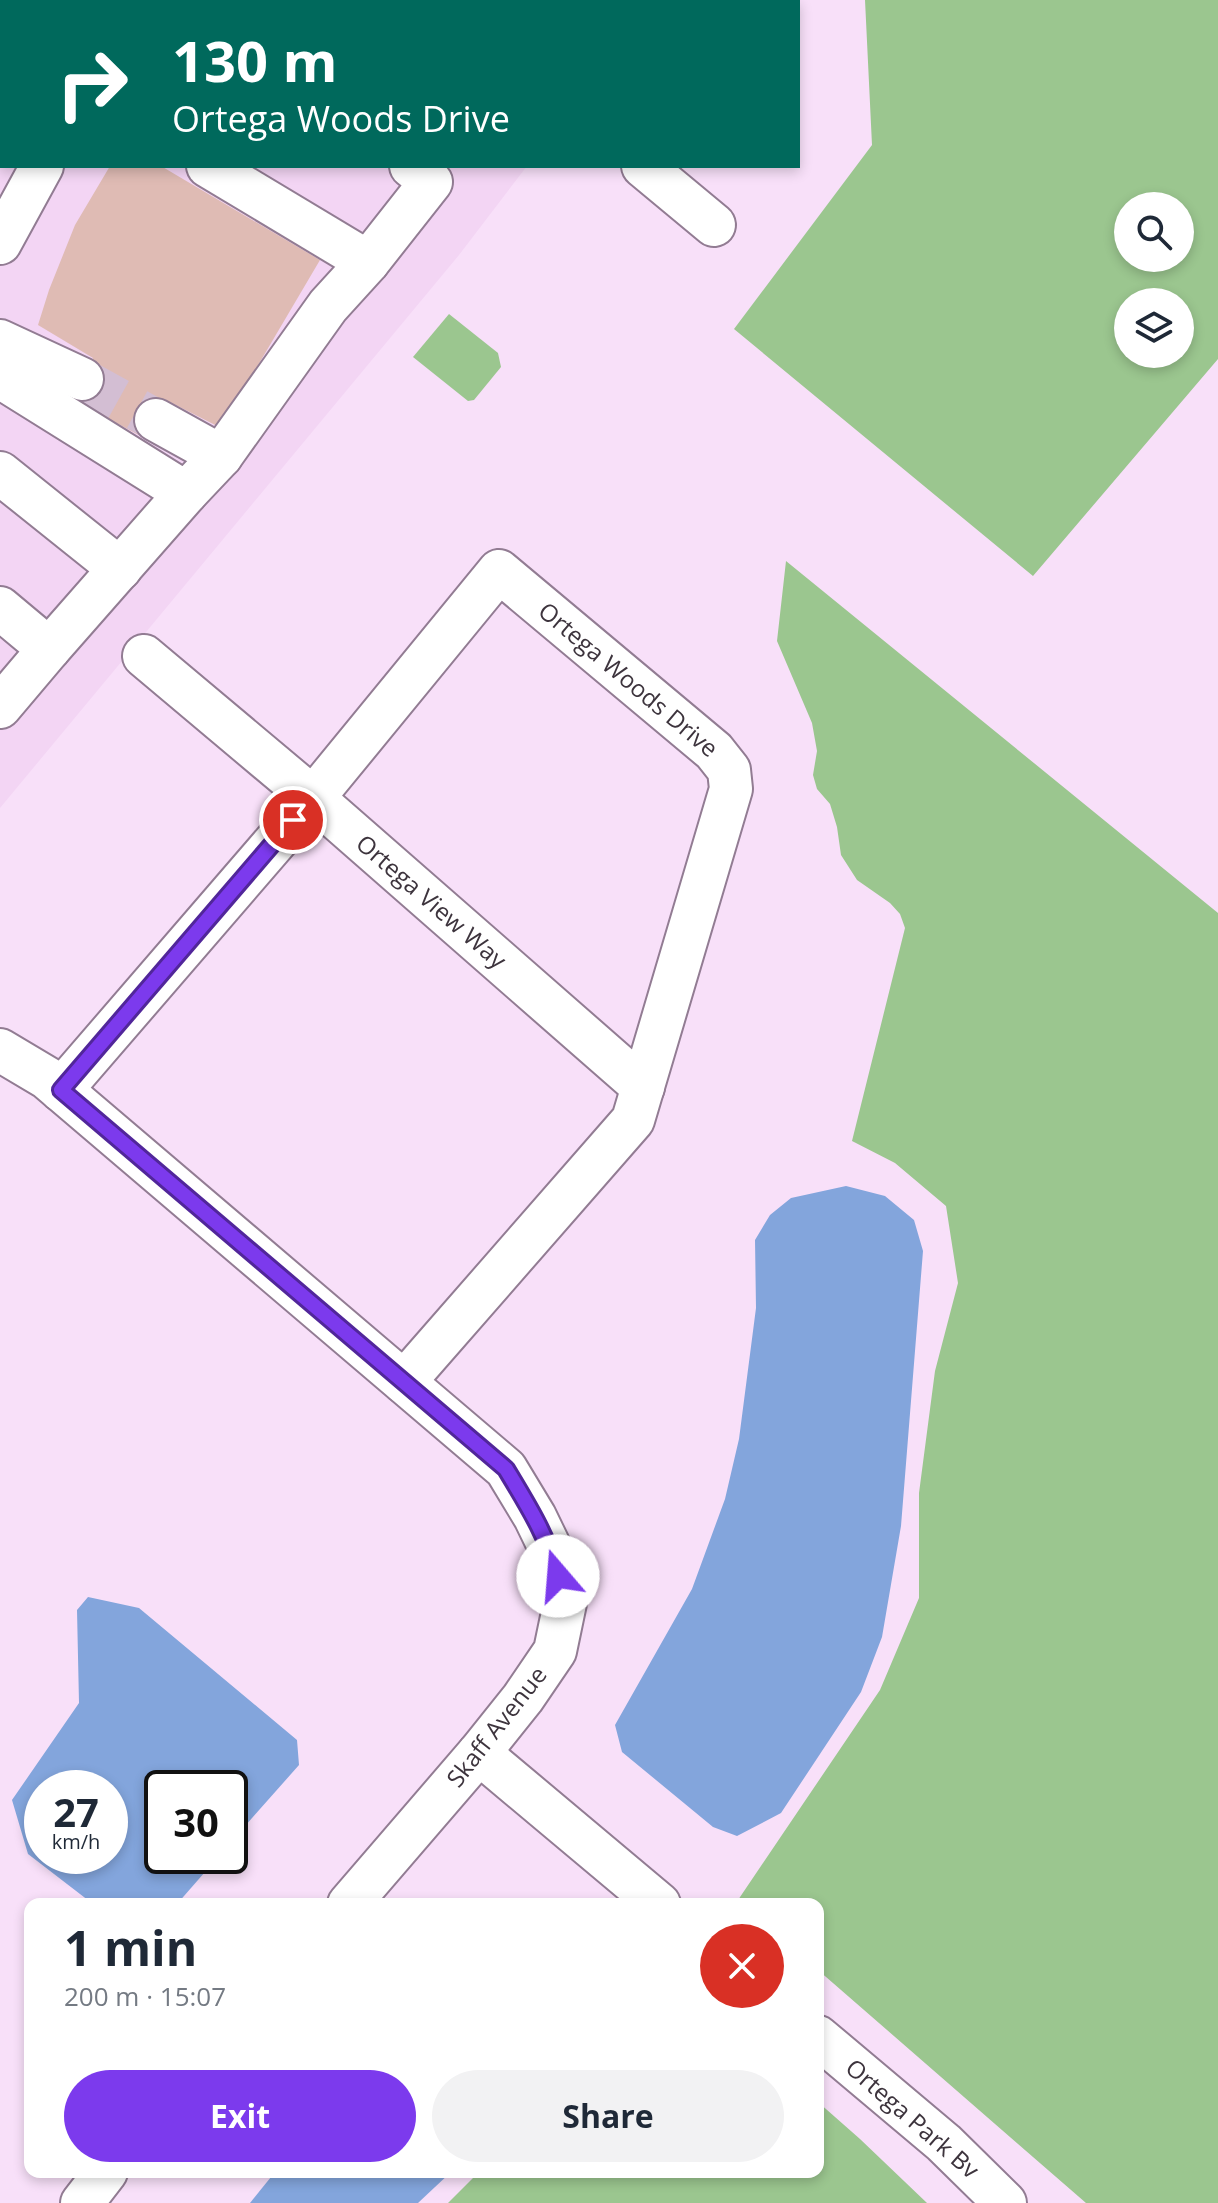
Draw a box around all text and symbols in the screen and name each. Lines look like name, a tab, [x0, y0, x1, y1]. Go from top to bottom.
text: 130 m	[172, 22, 338, 98]
icon: right	[40, 32, 144, 136]
text: Ortega Woods Drive	[172, 94, 510, 143]
map controls	[1114, 192, 1194, 368]
button: search	[1114, 192, 1194, 272]
button: layers	[1114, 288, 1194, 368]
street label: Ortega Woods Drive	[532, 594, 726, 764]
pin	[259, 786, 327, 854]
icon: arrive	[271, 798, 315, 842]
street label: Ortega View Way	[350, 826, 515, 976]
position arrow	[516, 1534, 600, 1618]
street label: Skaff Avenue	[438, 1659, 553, 1793]
speed limit sign: 30	[144, 1770, 248, 1874]
text: 27	[53, 1784, 99, 1839]
text: km/h	[52, 1828, 100, 1855]
text: 1 min	[64, 1915, 197, 1980]
button: close	[700, 1924, 784, 2008]
text: 200 m · 15:07	[64, 1978, 226, 2014]
street label: Ortega Park Bv	[839, 2051, 987, 2185]
button: Exit	[64, 2070, 416, 2162]
button: Share	[432, 2070, 784, 2162]

